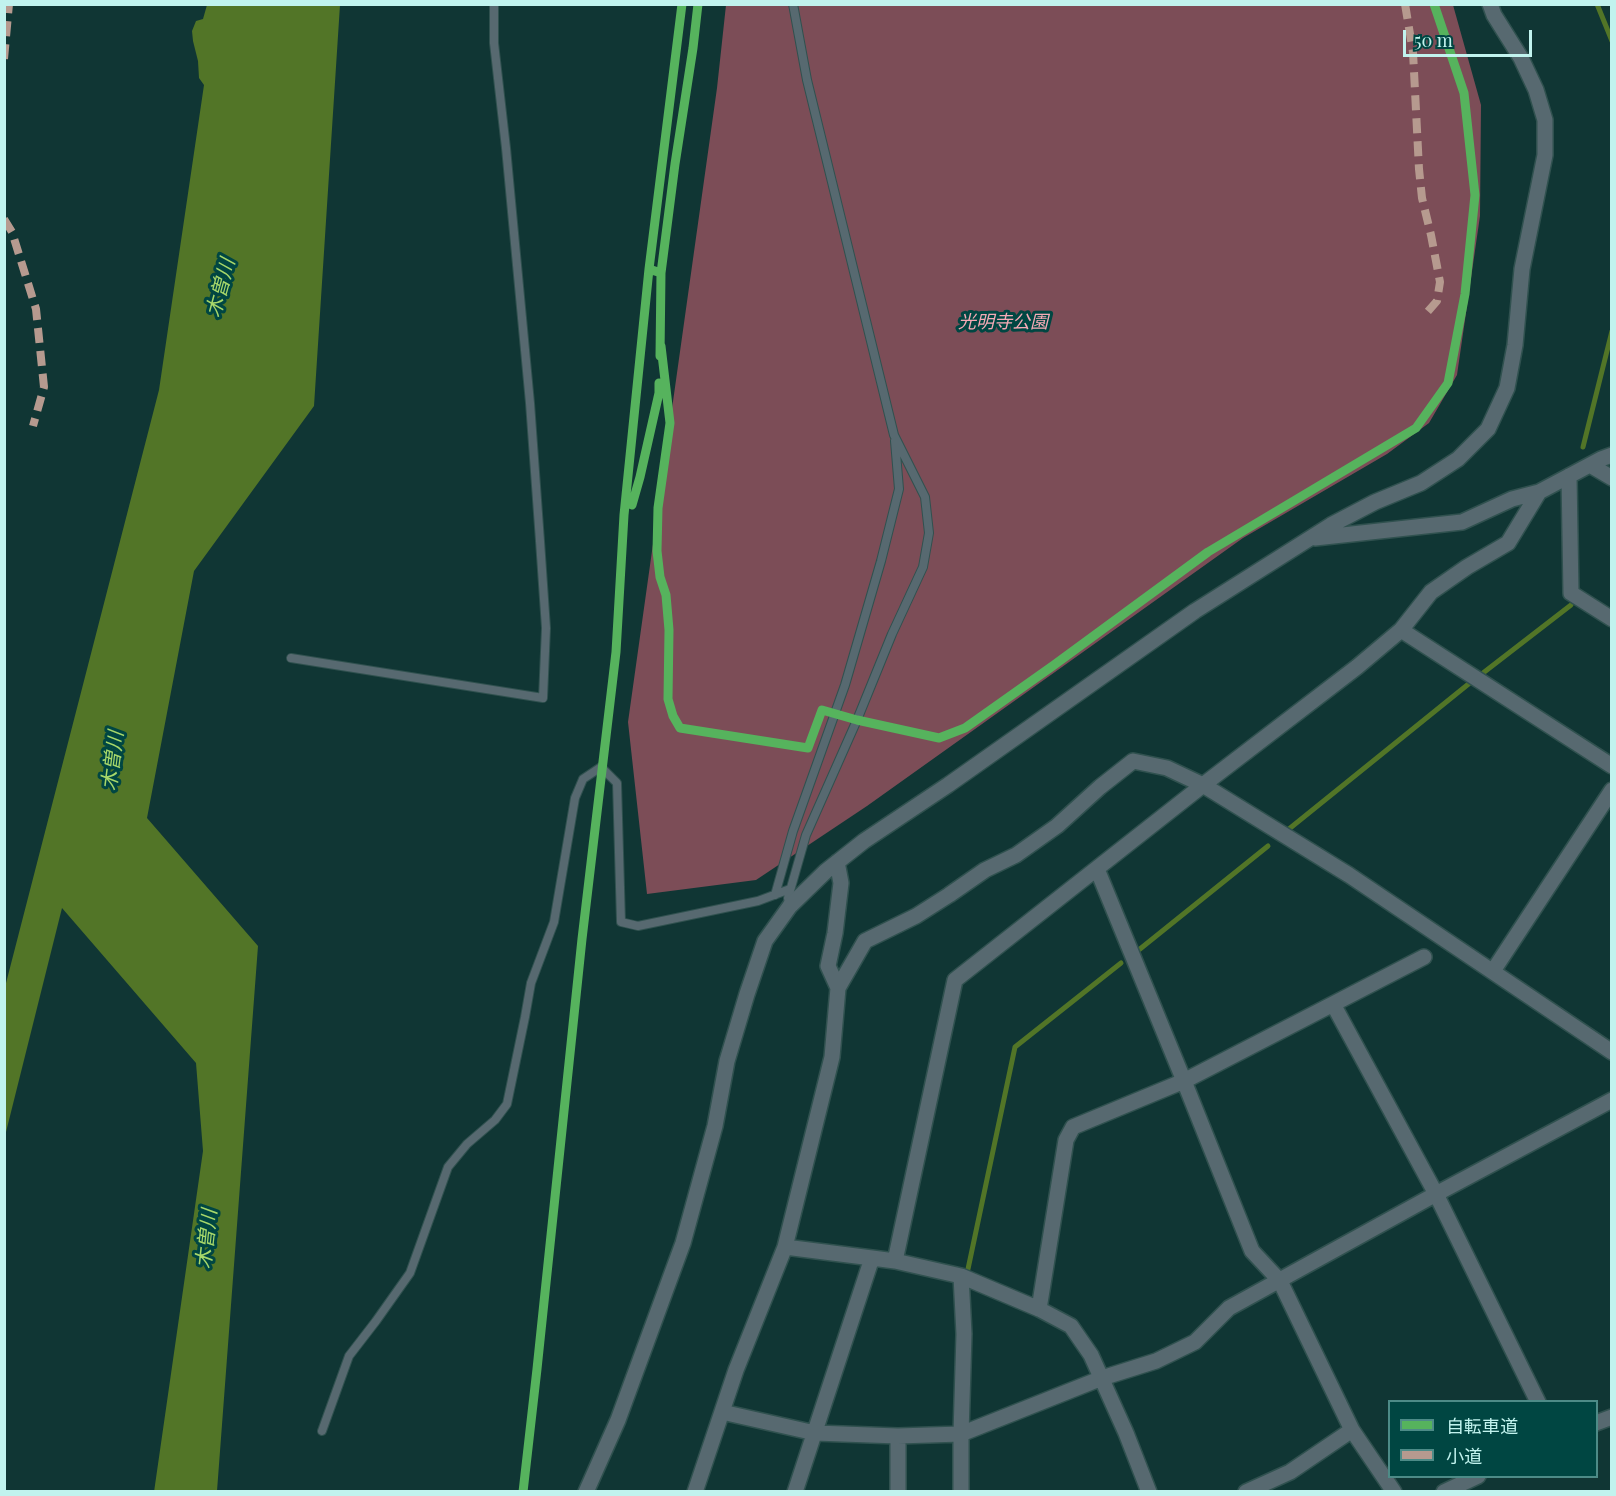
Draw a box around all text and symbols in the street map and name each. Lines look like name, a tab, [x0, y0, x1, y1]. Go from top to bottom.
scale bar	[1406, 18, 1535, 56]
text: 50 m	[1414, 28, 1453, 52]
water label: 木曽川	[202, 256, 240, 320]
park label: 光明寺公園	[958, 311, 1048, 333]
water label: 木曽川	[97, 730, 129, 792]
water label: 木曽川	[192, 1208, 222, 1270]
legend	[1388, 1400, 1598, 1478]
text: 自転車道	[1446, 1414, 1518, 1438]
text: 小道	[1446, 1444, 1482, 1468]

